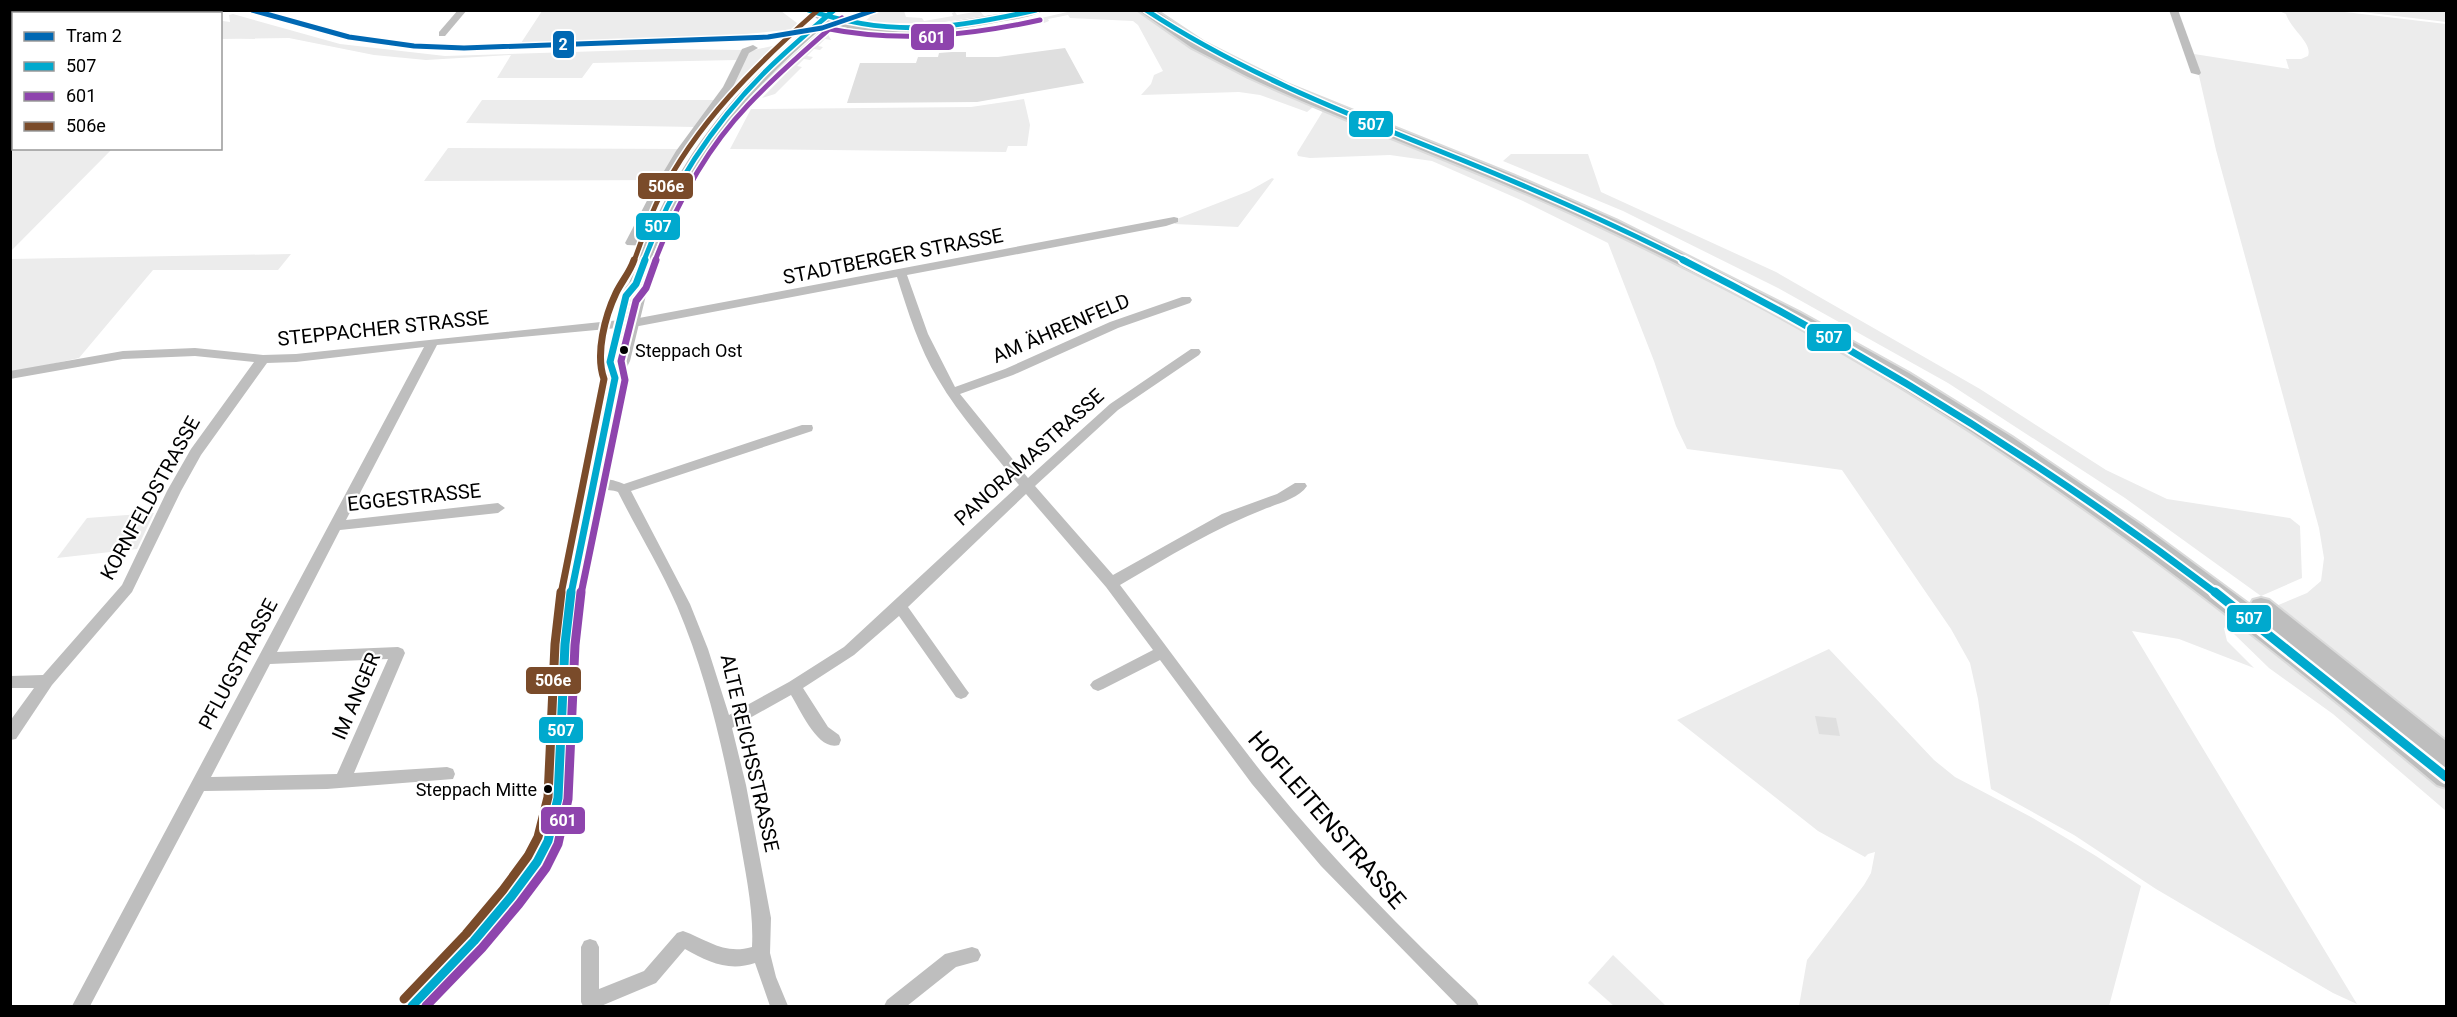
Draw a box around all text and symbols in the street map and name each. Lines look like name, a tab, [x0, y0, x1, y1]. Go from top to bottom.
legend	[12, 12, 222, 150]
line badge: 601	[910, 23, 955, 51]
text: Tram 2	[66, 25, 122, 46]
text: 601	[918, 28, 946, 47]
line badge: 2	[552, 30, 575, 59]
text: 2	[558, 35, 568, 54]
text: 507	[66, 55, 96, 76]
text: 601	[66, 85, 96, 106]
line badge: 507	[1348, 110, 1394, 138]
text: 506e	[66, 115, 106, 136]
text: 507	[1357, 115, 1385, 134]
line badge: 506e	[637, 172, 694, 200]
text: 506e	[648, 177, 684, 196]
line badge: 507	[635, 212, 681, 241]
text: 507	[644, 217, 672, 236]
street label: STADTBERGER STRASSE	[781, 223, 1005, 289]
street label: AM ÄHRENFELD	[989, 288, 1133, 368]
street label: STEPPACHER STRASSE	[276, 305, 490, 351]
line badge: 507	[1806, 323, 1852, 352]
text: 507	[1815, 328, 1843, 347]
place label: Steppach Ost	[635, 340, 743, 361]
marker: Steppach Ost	[618, 344, 630, 356]
street label: PANORAMASTRASSE	[949, 384, 1109, 530]
street label: KORNFELDSTRASSE	[95, 412, 205, 584]
street label: EGGESTRASSE	[346, 478, 482, 516]
street label: PFLUGSTRASSE	[193, 594, 283, 734]
line badge: 507	[2226, 604, 2272, 633]
text: 507	[2235, 609, 2263, 628]
street label: IM ANGER	[327, 649, 385, 743]
street label: ALTE REICHSSTRASSE	[716, 652, 784, 854]
line badge: 506e	[525, 666, 582, 695]
text: 506e	[535, 671, 571, 690]
line badge: 507	[538, 716, 584, 744]
text: 507	[547, 721, 575, 740]
street label: HOFLEITENSTRASSE	[1242, 726, 1412, 914]
place label: Steppach Mitte	[416, 779, 537, 800]
marker: Steppach Mitte	[542, 783, 554, 795]
line badge: 601	[540, 806, 586, 835]
text: 601	[549, 811, 577, 830]

